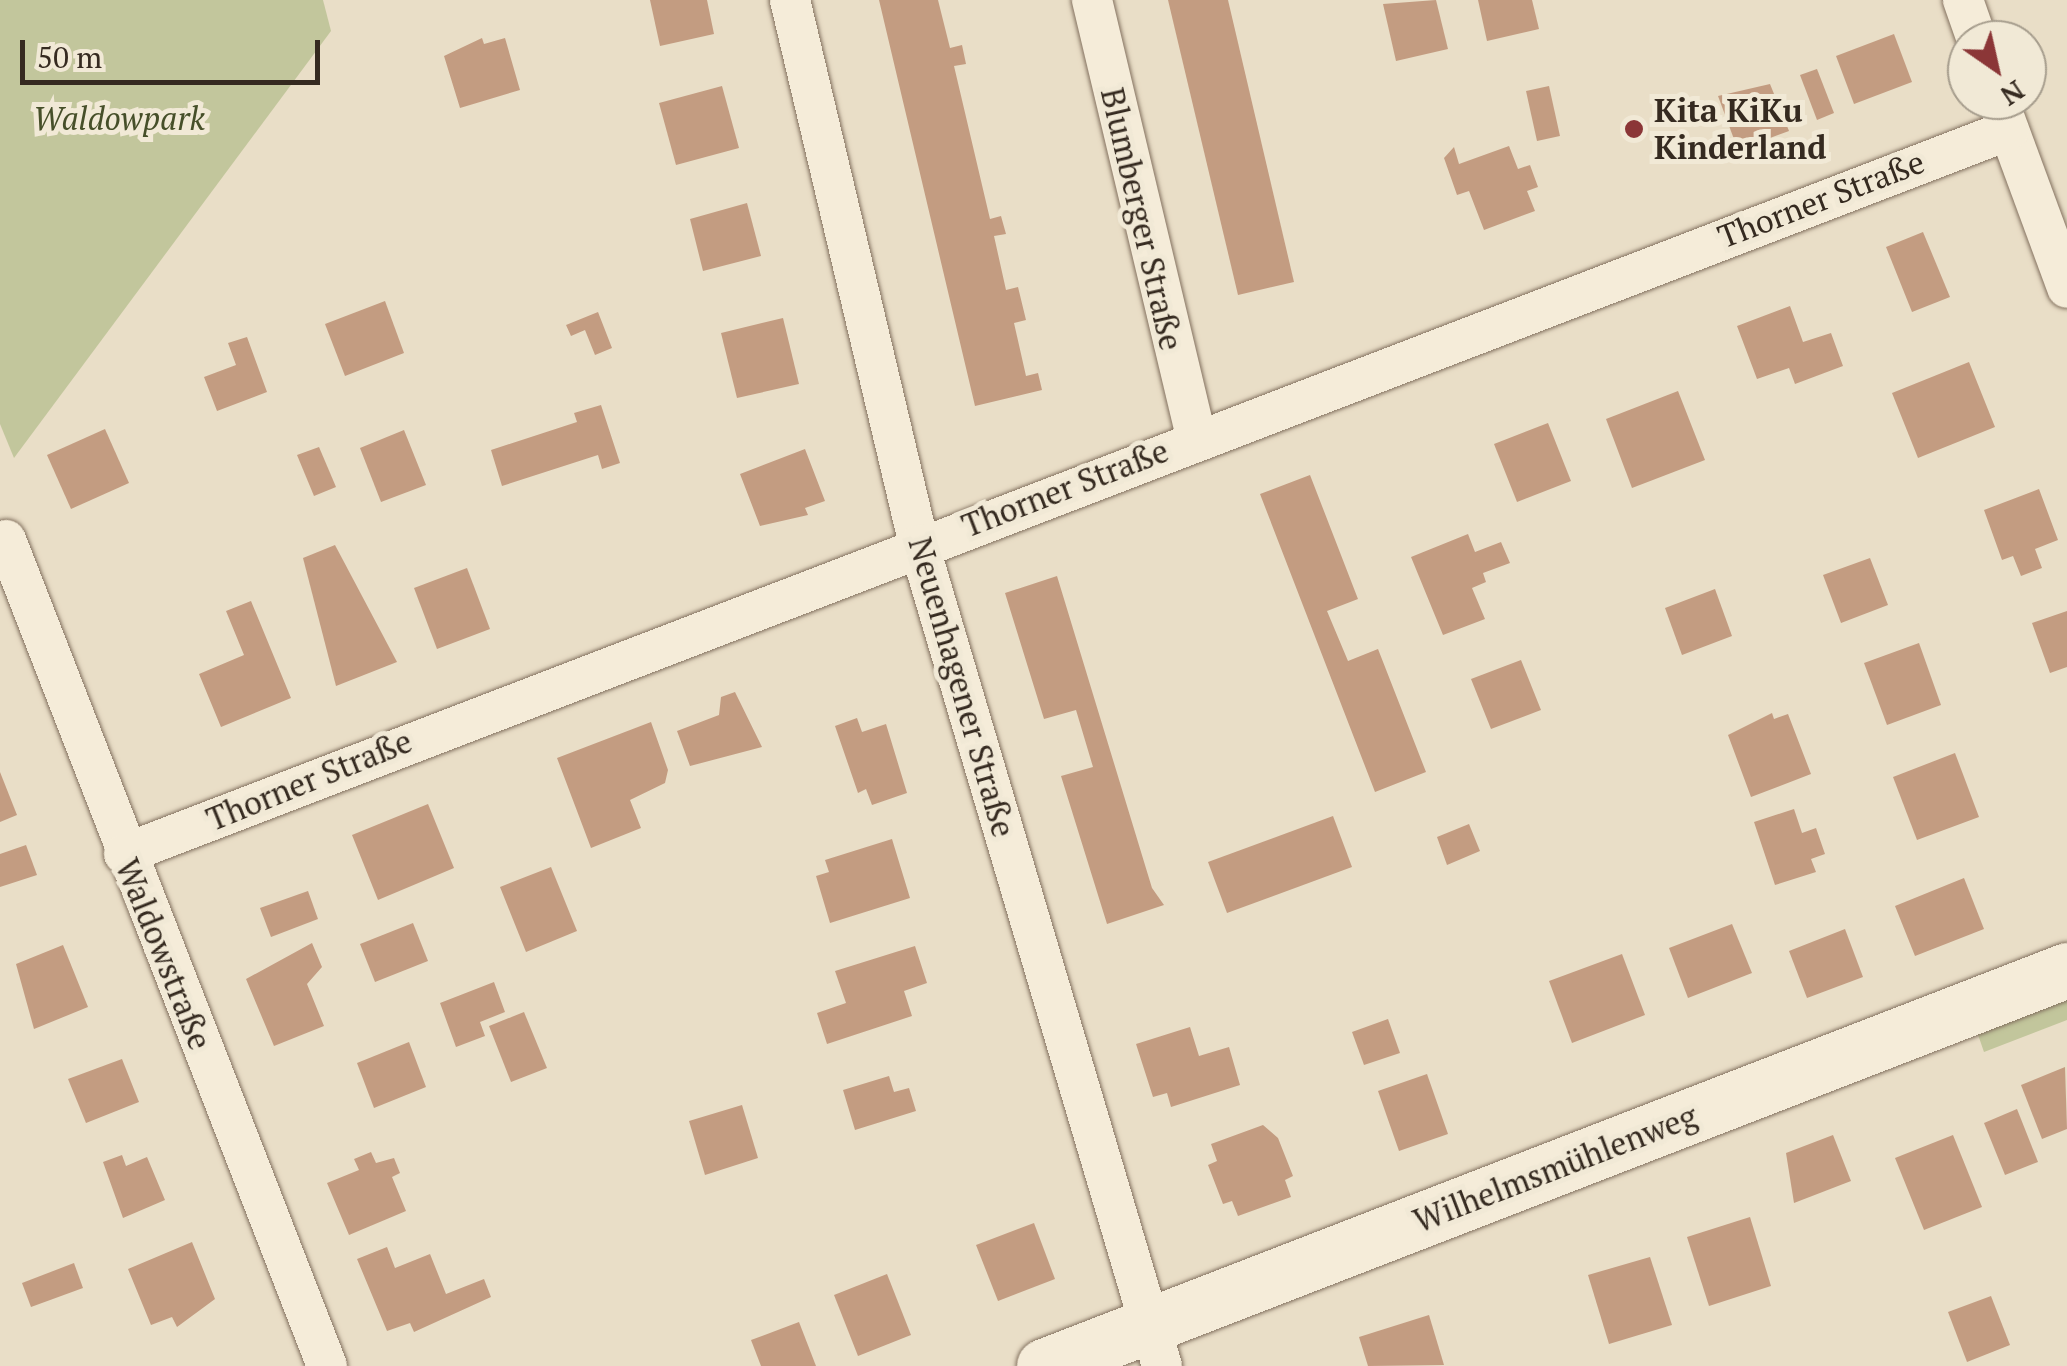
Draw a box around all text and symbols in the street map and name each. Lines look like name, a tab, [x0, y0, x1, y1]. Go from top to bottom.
scale bar	[25, 20, 325, 82]
north arrow	[1947, 20, 2047, 120]
text: 50 m	[37, 37, 102, 77]
text: N	[1994, 72, 2032, 115]
street label: Blumberger Straße	[1093, 84, 1191, 354]
place label: Kita KiKu Kinderland	[1654, 92, 1826, 167]
park label: Waldowpark	[33, 99, 205, 137]
marker: Kita KiKu Kinderland	[1623, 118, 1645, 140]
street label: Thorner Straße	[1712, 142, 1930, 256]
street label: Thorner Straße	[956, 431, 1174, 545]
street label: Neuenhagener Straße	[901, 533, 1023, 841]
street label: Thorner Straße	[201, 721, 417, 839]
street label: Waldowstraße	[108, 853, 220, 1055]
street label: Wilhelmsmühlenweg	[1408, 1096, 1702, 1240]

